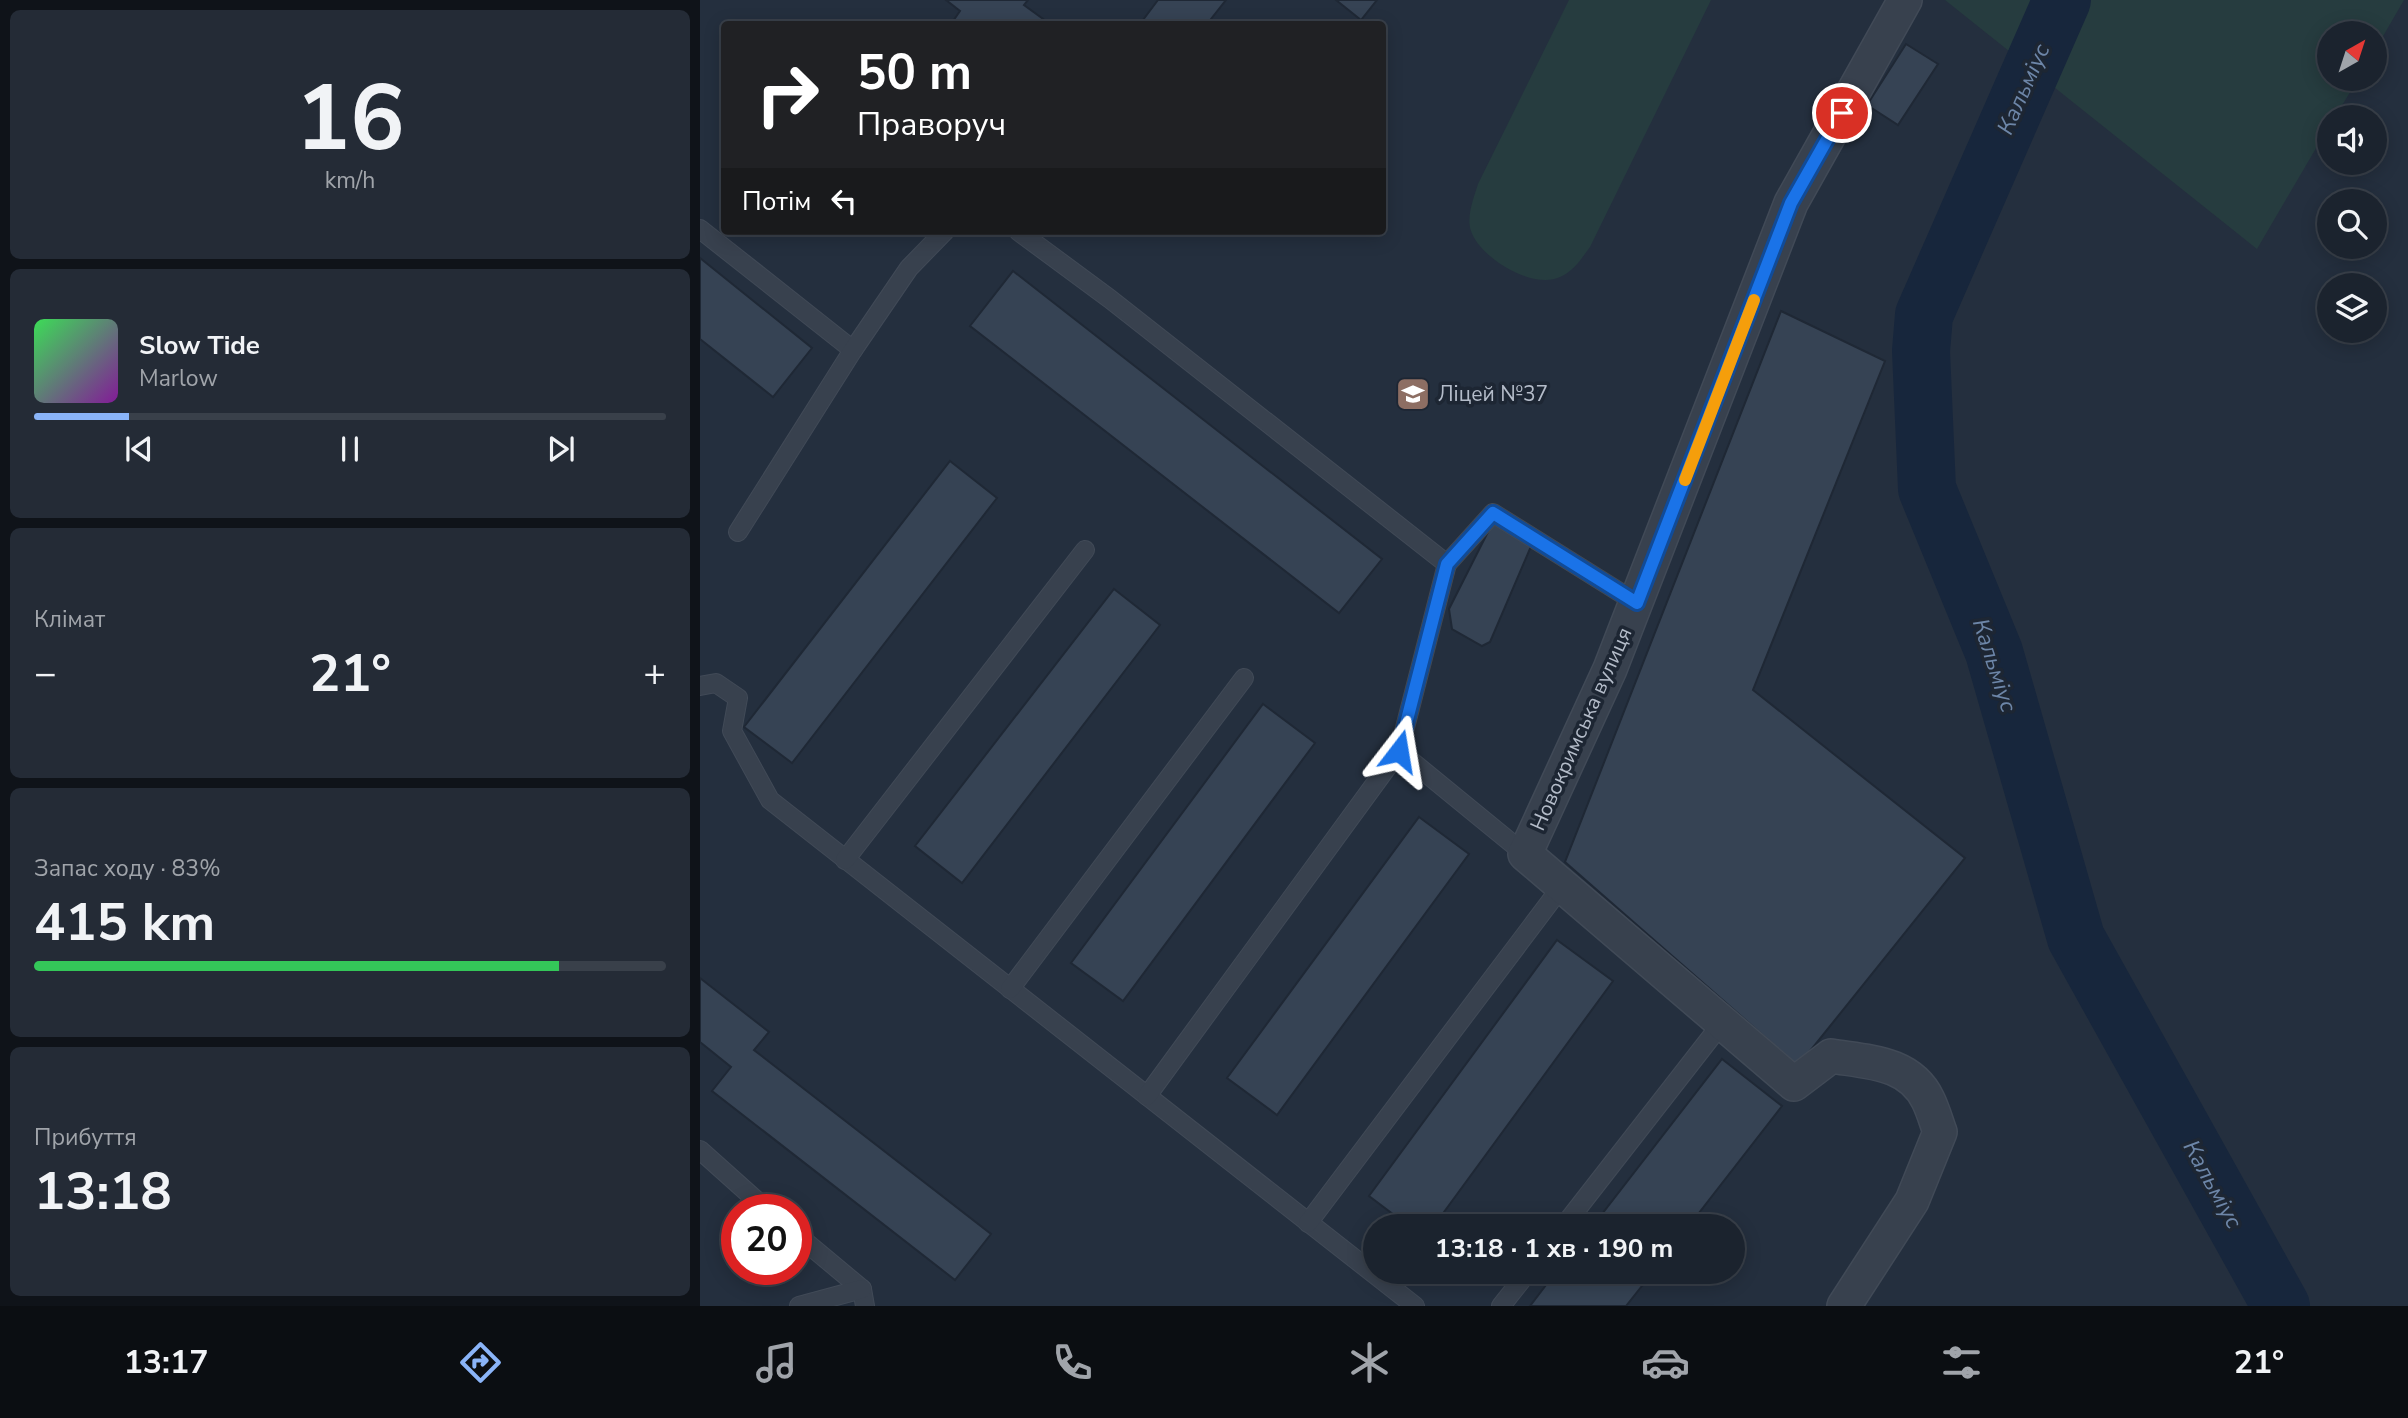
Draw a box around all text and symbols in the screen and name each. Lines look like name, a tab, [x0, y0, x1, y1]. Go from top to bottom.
north arrow	[2317, 21, 2387, 91]
map controls	[2317, 21, 2387, 343]
text: 50 m	[857, 39, 972, 106]
water label: Кальміус	[1990, 39, 2057, 139]
icon: right	[742, 49, 833, 140]
text: 16	[295, 57, 405, 181]
pin	[1812, 83, 1872, 143]
icon: arrive	[1823, 94, 1861, 132]
text: Праворуч	[857, 103, 1006, 146]
button: sound	[2317, 105, 2387, 175]
text: km/h	[325, 165, 375, 196]
icon: left	[825, 182, 863, 220]
text: Потім	[742, 184, 811, 219]
button: search	[2317, 189, 2387, 259]
button: layers	[2317, 273, 2387, 343]
text: Slow Tide	[139, 328, 260, 363]
text: Marlow	[139, 363, 218, 394]
school or university icon: Ліцей №37	[1394, 375, 1432, 413]
place label: Ліцей №37	[1438, 380, 1548, 408]
icon: previous	[120, 430, 158, 468]
icon: pause	[331, 430, 369, 468]
icon: next	[542, 430, 580, 468]
text: Клімат	[34, 604, 105, 635]
water label: Кальміус	[1965, 615, 2024, 716]
street label: Новокримська вулиця	[1523, 623, 1639, 835]
text: 21°	[309, 638, 391, 709]
text: −	[34, 648, 57, 699]
text: +	[643, 648, 666, 699]
position arrow	[1362, 714, 1436, 788]
text: Запас ходу · 83%	[34, 853, 221, 884]
text: 415 km	[34, 887, 215, 958]
text: Прибуття	[34, 1122, 137, 1153]
water label: Кальміус	[2176, 1135, 2249, 1234]
text: 13:18	[34, 1156, 172, 1227]
speed limit sign: 20	[721, 1194, 812, 1285]
text: 13:18 · 1 хв · 190 m	[1435, 1231, 1673, 1266]
icon: directions	[456, 1338, 505, 1387]
icon: music	[752, 1338, 801, 1387]
icon: phone	[1048, 1338, 1097, 1387]
icon: climate	[1345, 1338, 1394, 1387]
icon: car	[1641, 1338, 1690, 1387]
icon: filters	[1937, 1338, 1986, 1387]
text: 13:17	[124, 1341, 208, 1384]
text: 21°	[2234, 1341, 2284, 1384]

